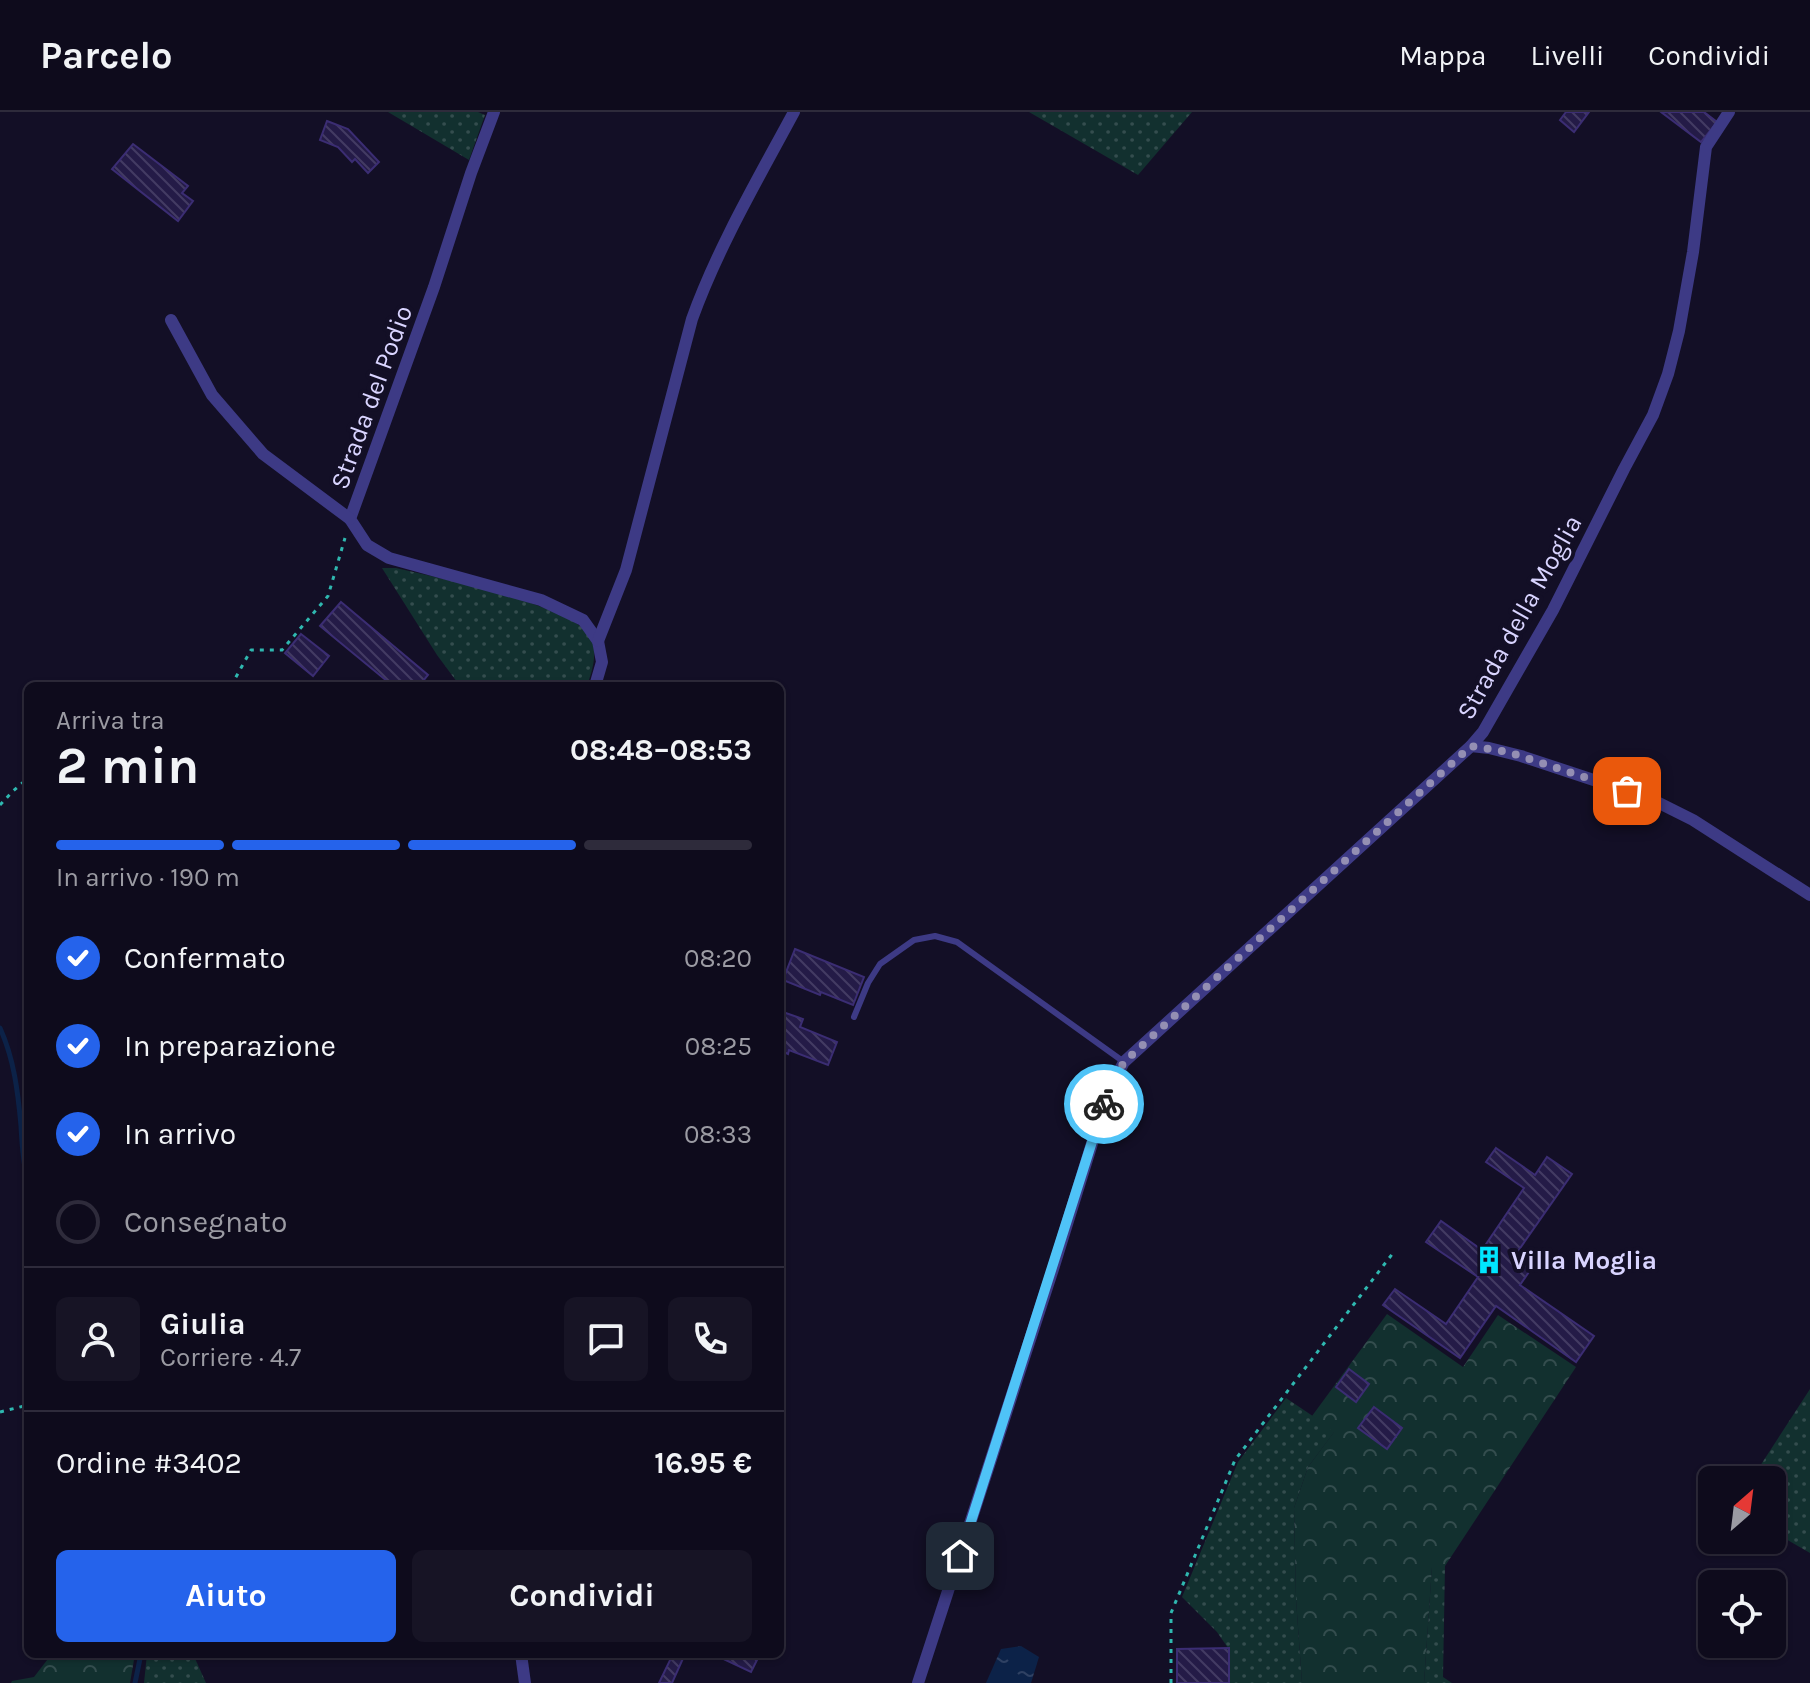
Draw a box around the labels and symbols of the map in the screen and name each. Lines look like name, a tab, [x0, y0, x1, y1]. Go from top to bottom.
street label: Strada del Podio	[324, 301, 419, 493]
street label: Strada della Moglia	[1450, 510, 1589, 725]
pin	[1593, 757, 1661, 825]
courier	[1064, 1064, 1144, 1144]
building icon: Villa Moglia	[1474, 1245, 1504, 1275]
place label: Villa Moglia	[1511, 1245, 1657, 1276]
north arrow	[1698, 1466, 1786, 1554]
pin	[926, 1522, 994, 1590]

